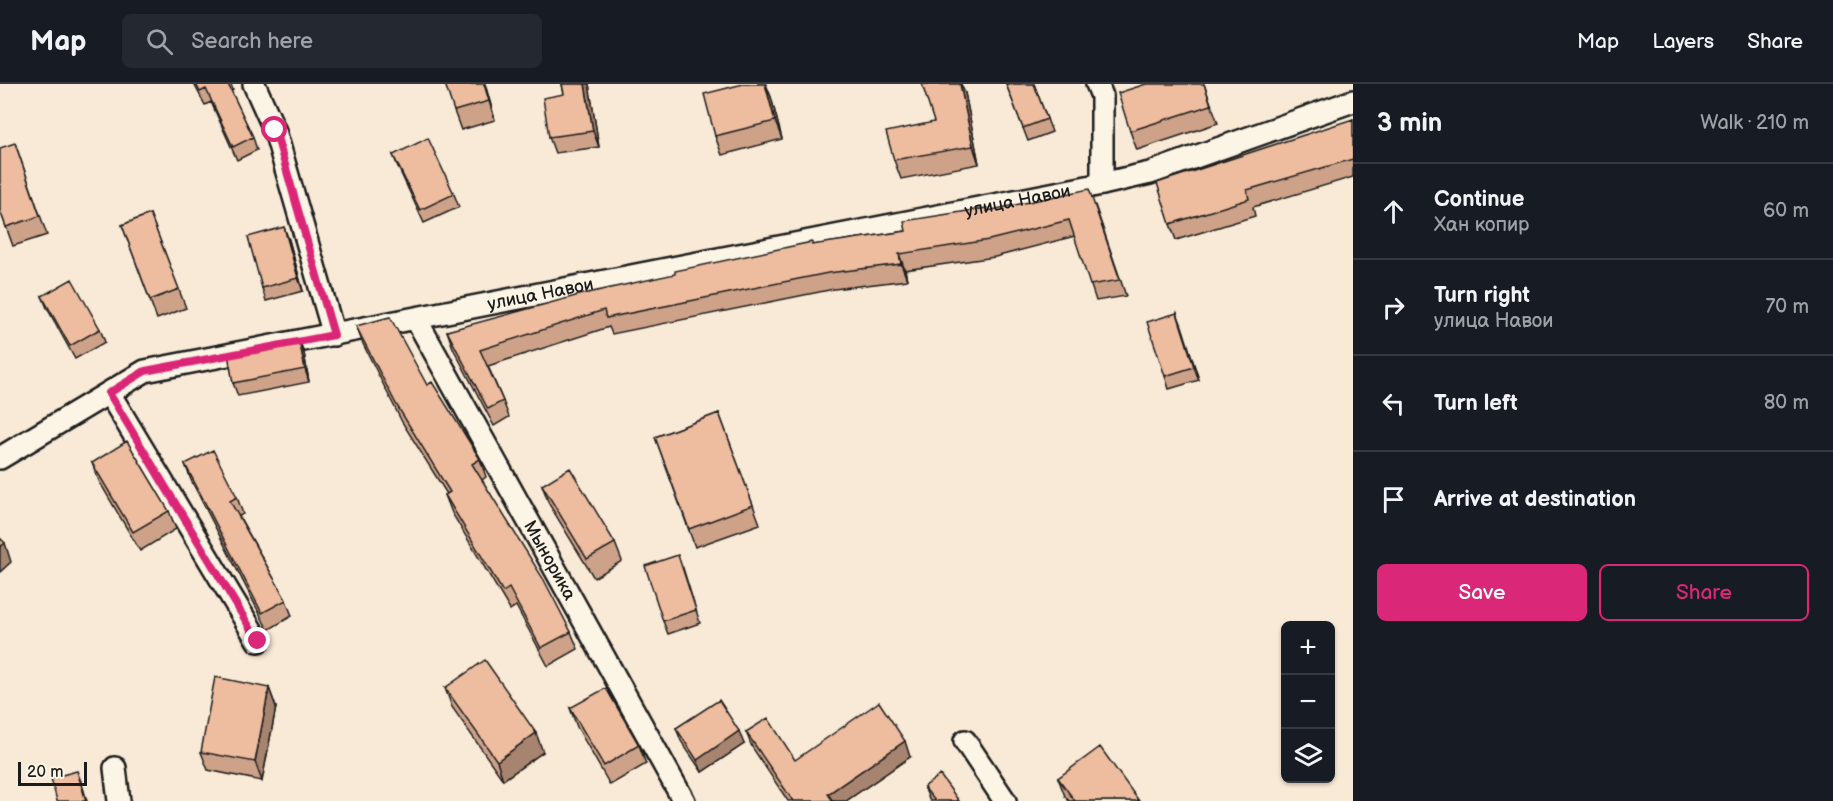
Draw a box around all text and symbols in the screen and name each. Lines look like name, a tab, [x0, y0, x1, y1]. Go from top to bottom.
search box	[122, 14, 542, 68]
text: Map	[30, 25, 86, 58]
icon: search	[143, 25, 176, 58]
text: Search here	[191, 28, 313, 55]
text: Map	[1577, 29, 1619, 54]
text: Layers	[1652, 29, 1714, 54]
text: Share	[1747, 29, 1803, 54]
text: 3 min	[1377, 108, 1442, 139]
text: Walk · 210 m	[1700, 111, 1809, 135]
route start	[261, 116, 287, 142]
street label: улица Навои	[963, 180, 1072, 222]
text: Continue	[1434, 186, 1524, 213]
icon: ahead	[1377, 195, 1410, 228]
text: 60 m	[1763, 199, 1809, 223]
text: Хан копир	[1434, 213, 1529, 237]
street label: улица Навои	[486, 274, 595, 315]
text: Turn right	[1434, 282, 1530, 309]
icon: right	[1377, 291, 1410, 324]
text: 70 m	[1765, 295, 1809, 319]
text: улица Навои	[1434, 309, 1553, 333]
icon: left	[1377, 387, 1410, 420]
text: Turn left	[1434, 390, 1518, 417]
text: 80 m	[1764, 391, 1809, 415]
icon: arrive	[1377, 483, 1410, 516]
text: Arrive at destination	[1434, 486, 1636, 513]
street label: Мынорика	[519, 517, 580, 604]
button: Save	[1377, 564, 1587, 621]
button: Share	[1599, 564, 1809, 621]
map controls	[1281, 621, 1335, 783]
button: +	[1281, 621, 1335, 675]
route end	[244, 627, 270, 653]
button: −	[1281, 675, 1335, 729]
button: layers	[1281, 729, 1335, 783]
scale bar	[18, 759, 87, 786]
text: 20 m	[27, 763, 63, 782]

